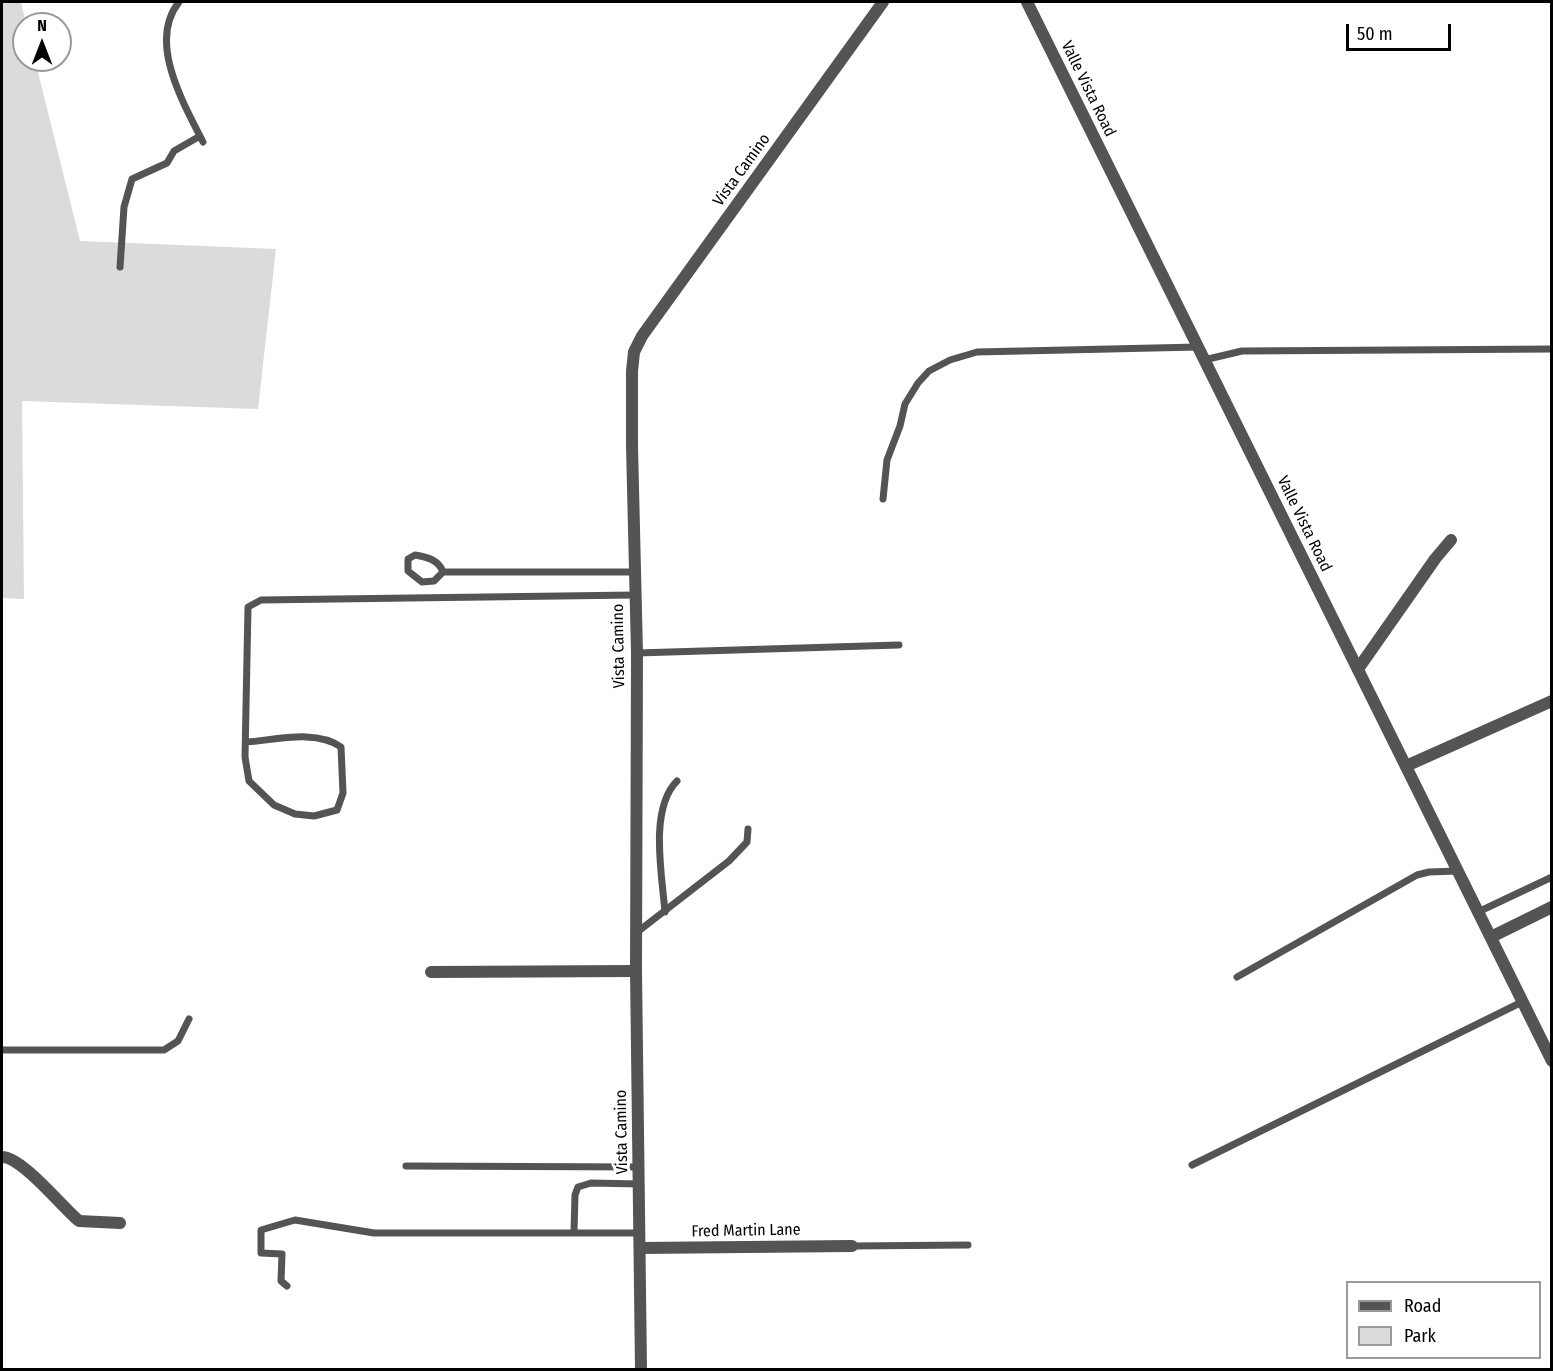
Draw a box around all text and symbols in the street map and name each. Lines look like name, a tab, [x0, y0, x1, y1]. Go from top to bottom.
north arrow	[12, 12, 72, 72]
scale bar	[1349, 12, 1454, 50]
text: N	[37, 16, 47, 35]
text: 50 m	[1357, 23, 1393, 45]
street label: Valle Vista Road	[1057, 38, 1119, 140]
street label: Vista Camino	[709, 130, 775, 210]
street label: Valle Vista Road	[1273, 473, 1335, 575]
street label: Vista Camino	[609, 603, 629, 689]
street label: Vista Camino	[612, 1089, 632, 1175]
street label: Fred Martin Lane	[691, 1220, 801, 1242]
legend	[1346, 1281, 1541, 1359]
text: Road	[1404, 1295, 1441, 1317]
text: Park	[1404, 1325, 1436, 1347]

